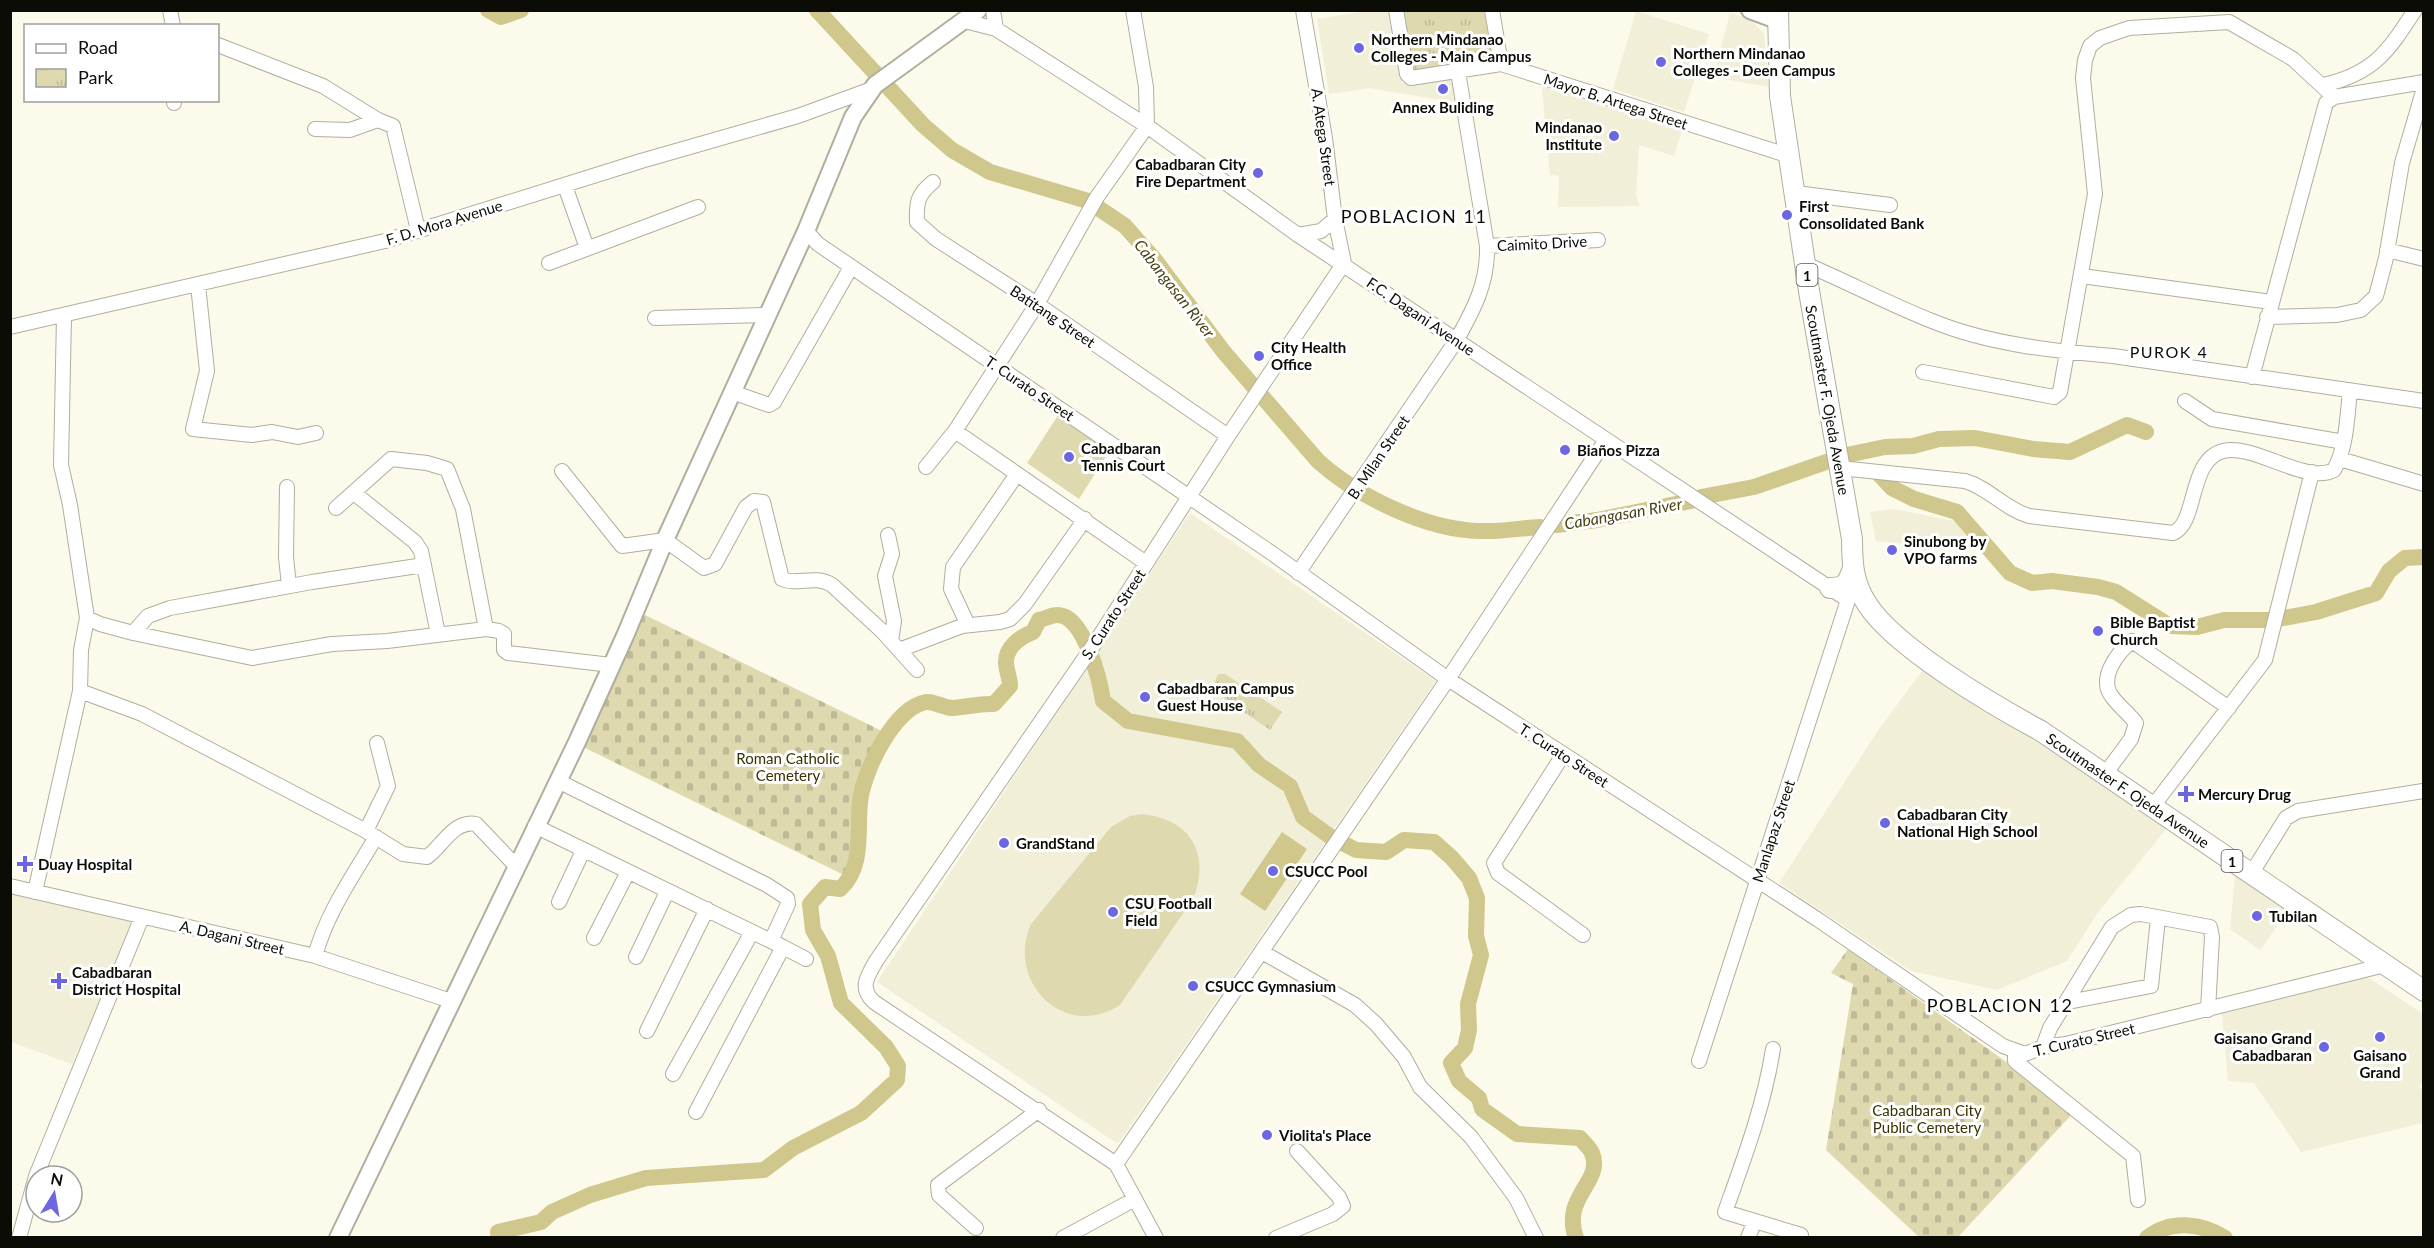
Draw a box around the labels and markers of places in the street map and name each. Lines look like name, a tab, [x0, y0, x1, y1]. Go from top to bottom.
place label: Northern Mindanao Colleges - Main Campus	[1371, 30, 1532, 65]
marker: Northern Mindanao Colleges - Main Campus	[1352, 41, 1366, 55]
place label: Northern Mindanao Colleges - Deen Campus	[1673, 44, 1836, 79]
marker: Northern Mindanao Colleges - Deen Campus	[1654, 55, 1668, 69]
marker: Annex Buliding	[1436, 82, 1450, 96]
place label: Annex Buliding	[1391, 98, 1494, 116]
place label: Mindanao Institute	[1535, 118, 1602, 153]
marker: Mindanao Institute	[1607, 129, 1621, 143]
place label: Cabadbaran City Fire Department	[1135, 155, 1246, 190]
marker: Cabadbaran City Fire Department	[1251, 166, 1265, 180]
place label: First Consolidated Bank	[1799, 197, 1925, 232]
marker: First Consolidated Bank	[1780, 208, 1794, 222]
place label: City Health Office	[1271, 338, 1346, 373]
marker: City Health Office	[1252, 349, 1266, 363]
place label: Cabadbaran Tennis Court	[1081, 439, 1166, 474]
place label: Biaños Pizza	[1577, 441, 1660, 459]
marker: Biaños Pizza	[1558, 443, 1572, 457]
marker: Cabadbaran Tennis Court	[1062, 450, 1076, 464]
place label: Sinubong by VPO farms	[1903, 532, 1986, 567]
marker: Sinubong by VPO farms	[1885, 543, 1899, 557]
place label: Bible Baptist Church	[2110, 613, 2195, 648]
marker: Bible Baptist Church	[2091, 624, 2105, 638]
place label: Cabadbaran Campus Guest House	[1157, 679, 1295, 714]
marker: Cabadbaran Campus Guest House	[1138, 690, 1152, 704]
place label: Mercury Drug	[2198, 785, 2291, 803]
marker: Mercury Drug	[2179, 787, 2193, 801]
place label: Cabadbaran City National High School	[1897, 805, 2038, 840]
marker: Cabadbaran City National High School	[1878, 816, 1892, 830]
place label: GrandStand	[1016, 834, 1095, 852]
marker: GrandStand	[997, 836, 1011, 850]
marker: Duay Hospital	[16, 855, 34, 873]
place label: Duay Hospital	[38, 855, 132, 873]
place label: CSUCC Pool	[1285, 862, 1367, 880]
marker: CSUCC Pool	[1266, 864, 1280, 878]
place label: CSU Football Field	[1125, 894, 1212, 929]
marker: CSU Football Field	[1106, 905, 1120, 919]
place label: Tubilan	[2269, 907, 2317, 925]
marker: Tubilan	[2250, 909, 2264, 923]
place label: Cabadbaran District Hospital	[72, 963, 181, 998]
marker: Cabadbaran District Hospital	[50, 972, 68, 990]
place label: CSUCC Gymnasium	[1205, 977, 1336, 995]
marker: CSUCC Gymnasium	[1186, 979, 1200, 993]
place label: Gaisano Grand Cabadbaran	[2214, 1029, 2312, 1064]
marker: Gaisano Grand	[2373, 1030, 2387, 1044]
marker: Gaisano Grand Cabadbaran	[2317, 1040, 2331, 1054]
place label: Gaisano Grand	[2353, 1046, 2407, 1081]
place label: Violita's Place	[1278, 1126, 1371, 1144]
marker: Violita's Place	[1260, 1128, 1274, 1142]

